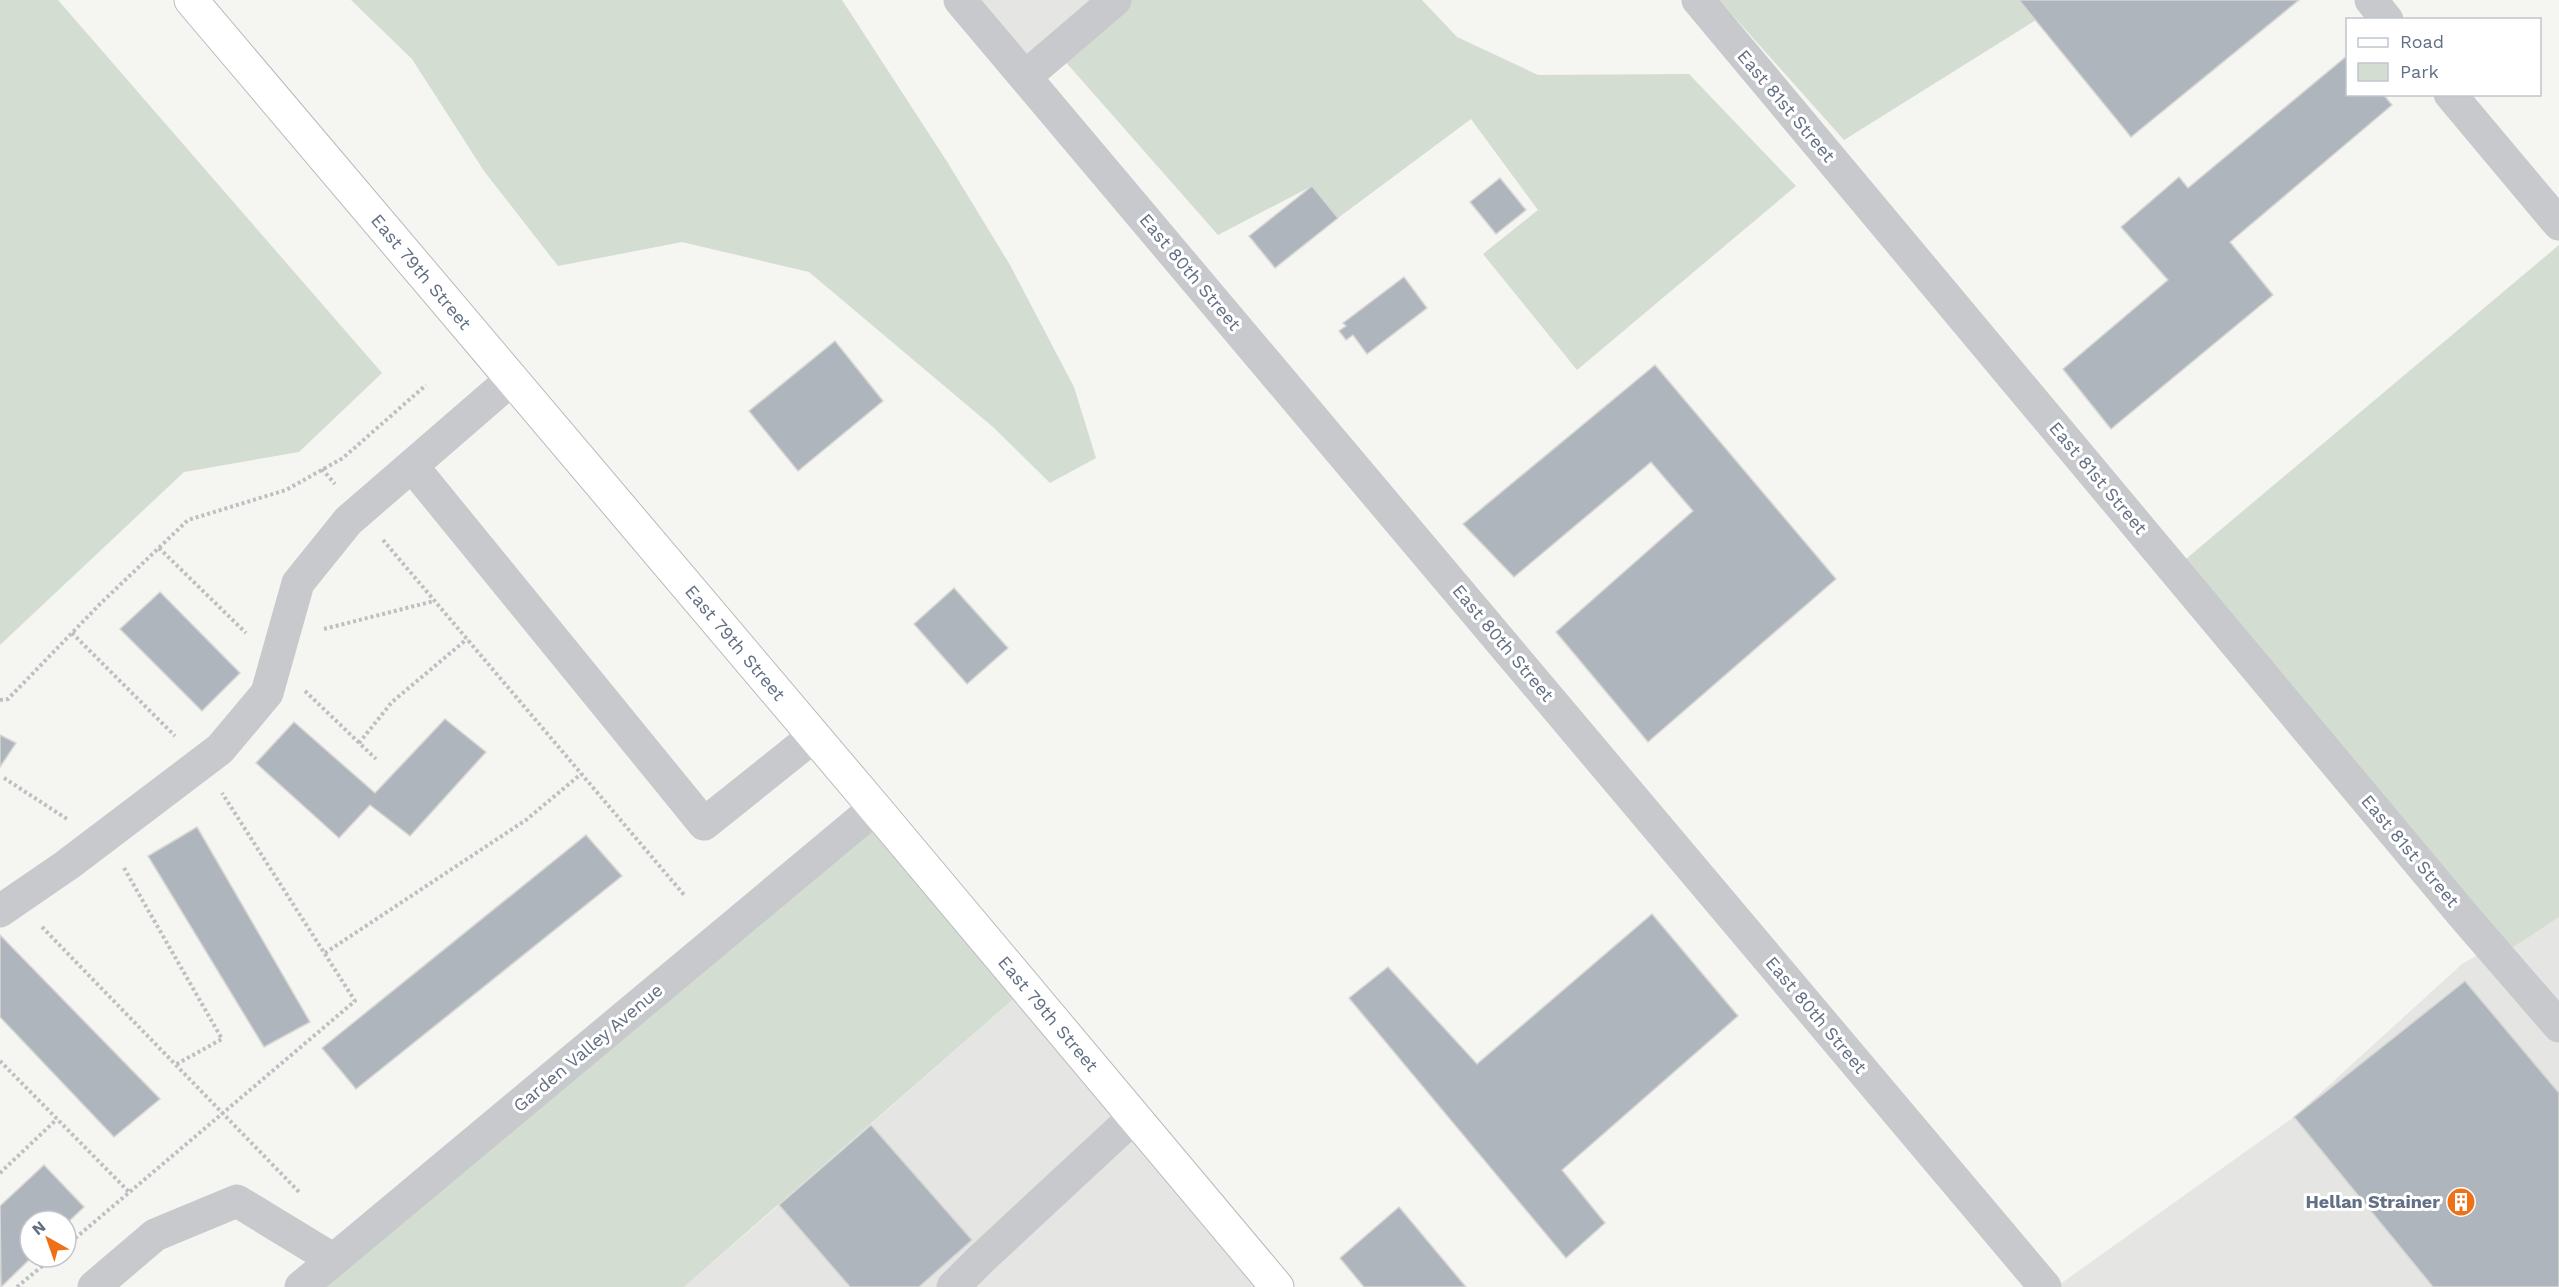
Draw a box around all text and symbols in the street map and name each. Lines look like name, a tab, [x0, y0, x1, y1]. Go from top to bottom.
legend	[2346, 18, 2541, 96]
text: Road	[2400, 31, 2444, 52]
street label: East 81st Street	[1733, 45, 1840, 167]
text: Park	[2400, 61, 2439, 82]
street label: East 80th Street	[1135, 209, 1246, 335]
street label: East 79th Street	[367, 210, 476, 334]
street label: East 81st Street	[2045, 417, 2152, 539]
street label: East 80th Street	[1448, 580, 1559, 706]
street label: East 79th Street	[681, 581, 790, 705]
street label: East 81st Street	[2357, 790, 2464, 912]
street label: East 79th Street	[994, 952, 1103, 1076]
street label: East 80th Street	[1761, 952, 1872, 1078]
street label: Garden Valley Avenue	[509, 979, 667, 1116]
building icon: Hellan Strainer	[2445, 1186, 2477, 1218]
place label: Hellan Strainer	[2306, 1191, 2440, 1212]
north arrow	[18, 1209, 78, 1269]
text: N	[28, 1217, 49, 1239]

